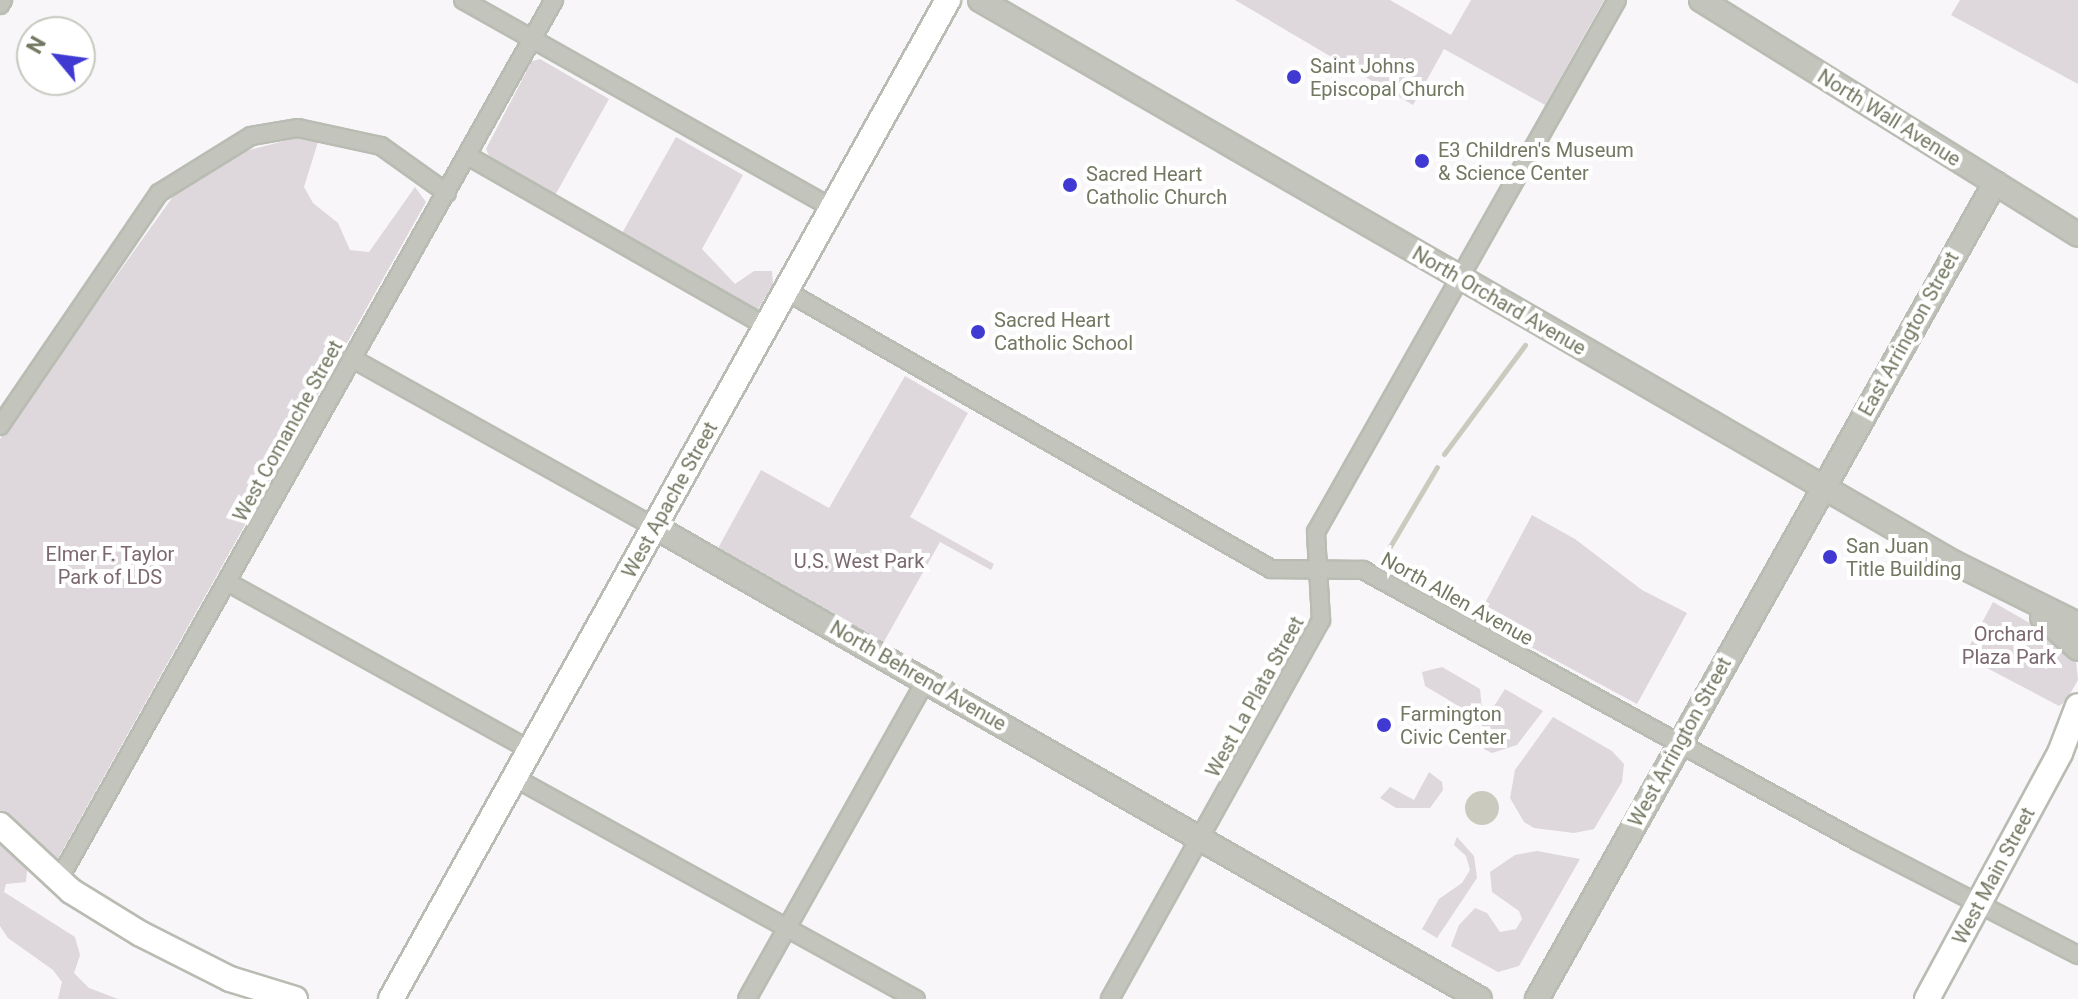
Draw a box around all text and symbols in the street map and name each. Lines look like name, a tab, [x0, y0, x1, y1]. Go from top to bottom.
north arrow	[16, 16, 96, 96]
text: N	[22, 32, 51, 58]
place label: Saint Johns Episcopal Church	[1310, 54, 1465, 101]
street label: North Wall Avenue	[1813, 64, 1965, 172]
marker: Saint Johns Episcopal Church	[1285, 68, 1303, 86]
place label: E3 Children's Museum & Science Center	[1438, 138, 1634, 185]
marker: E3 Children's Museum & Science Center	[1413, 152, 1431, 170]
place label: Sacred Heart Catholic Church	[1086, 162, 1227, 209]
marker: Sacred Heart Catholic Church	[1061, 176, 1079, 194]
street label: North Orchard Avenue	[1408, 242, 1590, 360]
street label: East Arrington Street	[1854, 248, 1964, 420]
place label: Sacred Heart Catholic School	[994, 308, 1133, 355]
marker: Sacred Heart Catholic School	[969, 323, 987, 341]
street label: West Comanche Street	[228, 336, 348, 526]
street label: West Apache Street	[617, 418, 723, 582]
place label: San Juan Title Building	[1846, 534, 1961, 581]
park label: Elmer F. Taylor Park of LDS	[45, 542, 175, 589]
street label: North Allen Avenue	[1377, 547, 1537, 651]
marker: San Juan Title Building	[1821, 548, 1839, 566]
park label: U.S. West Park	[794, 549, 924, 573]
street label: West La Plata Street	[1201, 612, 1309, 782]
street label: North Behrend Avenue	[826, 616, 1010, 736]
park label: Orchard Plaza Park	[1962, 623, 2056, 670]
street label: West Arrington Street	[1623, 653, 1737, 831]
place label: Farmington Civic Center	[1400, 702, 1506, 749]
marker: Farmington Civic Center	[1375, 716, 1393, 734]
street label: West Main Street	[1948, 803, 2040, 949]

